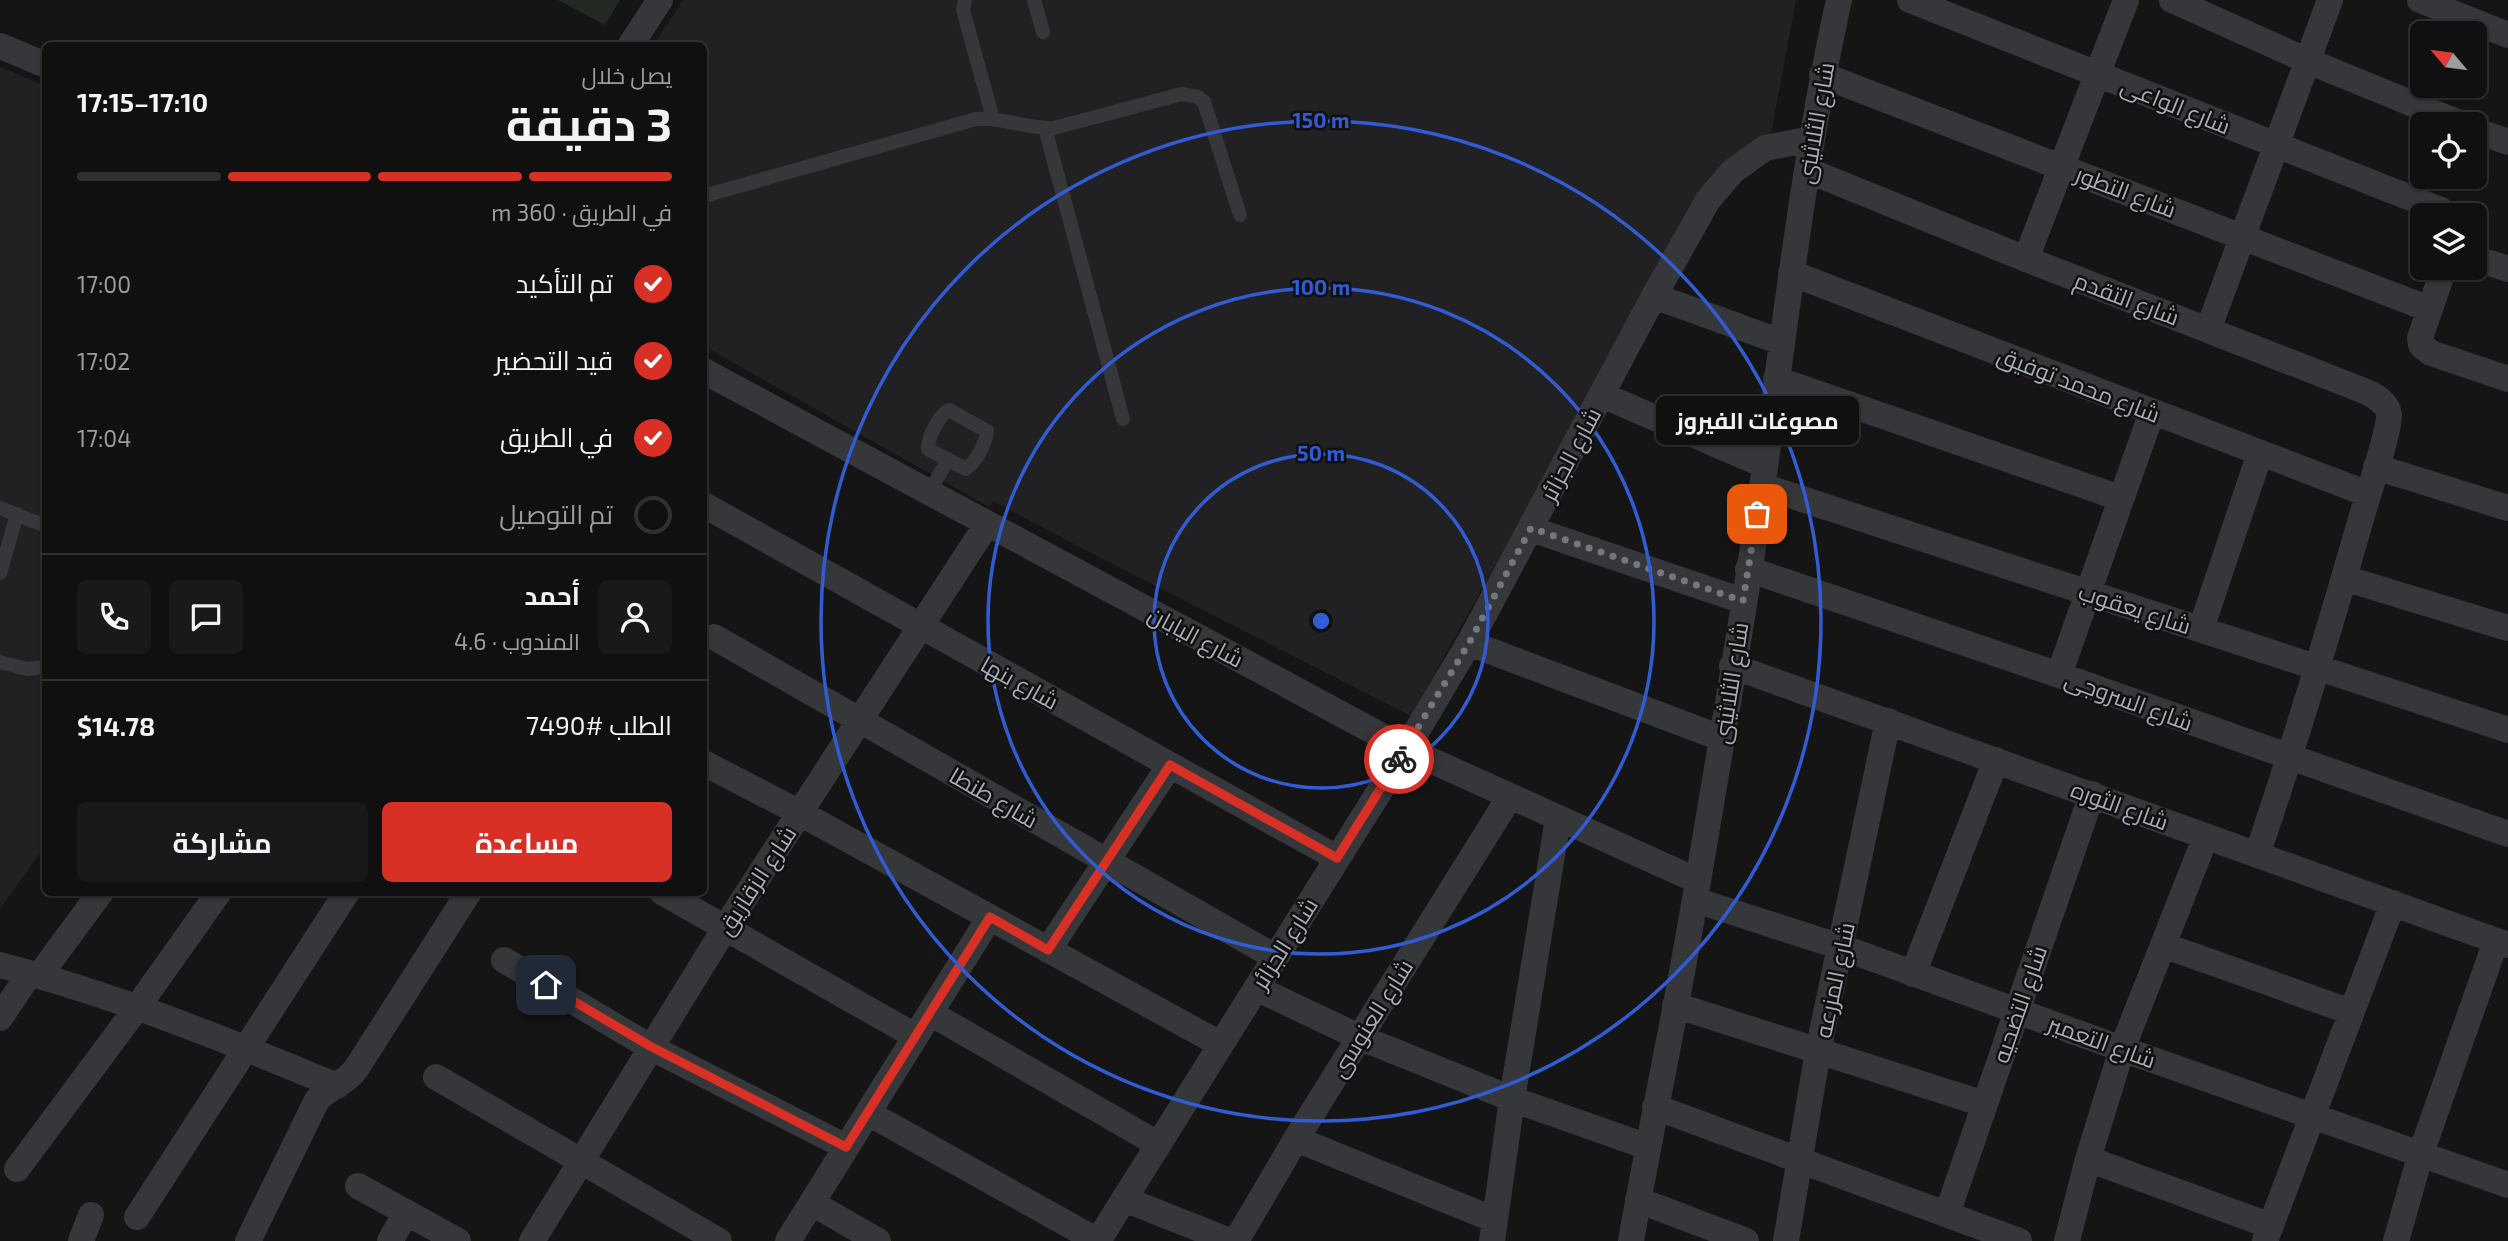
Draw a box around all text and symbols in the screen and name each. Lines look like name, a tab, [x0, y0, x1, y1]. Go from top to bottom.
north arrow	[2410, 21, 2487, 98]
map controls	[2410, 21, 2487, 280]
street label: شارع الثلاثينى	[1791, 60, 1842, 186]
text: يصل خلال	[582, 61, 672, 89]
street label: شارع الواعى	[2116, 70, 2235, 142]
text: 17:10–17:15	[77, 86, 208, 117]
text: 3 دقيقة	[506, 95, 672, 150]
text: 150 m	[1293, 107, 1349, 132]
button: locate	[2410, 112, 2487, 189]
street label: شارع التطور	[2069, 158, 2180, 226]
text: في الطريق · 360 m	[491, 198, 672, 226]
button: layers	[2410, 203, 2487, 280]
icon: check	[634, 265, 672, 303]
street label: شارع التقدم	[2069, 265, 2184, 334]
text: تم التأكيد	[516, 267, 613, 298]
text: 17:00	[77, 270, 131, 298]
text: 100 m	[1292, 274, 1350, 299]
street label: شارع محمد توفيق	[1993, 340, 2164, 431]
icon: check	[634, 342, 672, 380]
text: قيد التحضير	[495, 344, 613, 375]
text: 17:02	[77, 347, 130, 375]
callout: مصوغات الفيروز	[1656, 395, 1858, 444]
street label: شارع الجزائر	[1533, 402, 1609, 509]
text: مصوغات الفيروز	[1676, 406, 1839, 434]
icon: check	[634, 419, 672, 457]
text: في الطريق	[500, 421, 613, 452]
text: 17:04	[77, 424, 131, 452]
text: 50 m	[1297, 440, 1345, 465]
pin	[1727, 484, 1787, 544]
icon: bag	[1738, 495, 1776, 533]
text: تم التوصيل	[499, 498, 613, 529]
street label: شارع يعقوب	[2074, 577, 2195, 642]
text: أحمد	[524, 579, 580, 610]
button: phone	[77, 580, 151, 654]
button: chat	[169, 580, 243, 654]
button: person	[598, 580, 672, 654]
street label: شارع اليابان	[1142, 599, 1248, 675]
centre of rings	[1309, 609, 1333, 633]
street label: شارع الثلاثينى	[1707, 620, 1756, 746]
text: المندوب · 4.6	[454, 627, 580, 655]
street label: شارع بنها	[975, 649, 1064, 717]
street label: شارع السروجى	[2060, 664, 2197, 739]
text: الطلب #7490	[526, 709, 672, 740]
text: $14.78	[77, 710, 155, 741]
courier	[1364, 724, 1434, 794]
icon: bike	[1380, 740, 1418, 778]
street label: شارع طنطا	[943, 760, 1043, 836]
street label: شارع الثوره	[2066, 774, 2173, 838]
button: مشاركة	[77, 802, 368, 882]
button: مساعدة	[382, 802, 672, 882]
street label: شارع الزقازيق	[710, 820, 804, 941]
street label: شارع الجزائر	[1244, 892, 1325, 997]
street label: شارع المزرعه	[1808, 920, 1863, 1041]
street label: شارع التضحيه	[1986, 942, 2055, 1067]
street label: شارع العنوسى	[1324, 954, 1421, 1084]
pin	[516, 955, 576, 1015]
icon: home	[527, 966, 565, 1004]
street label: شارع التعمير	[2041, 1008, 2160, 1076]

